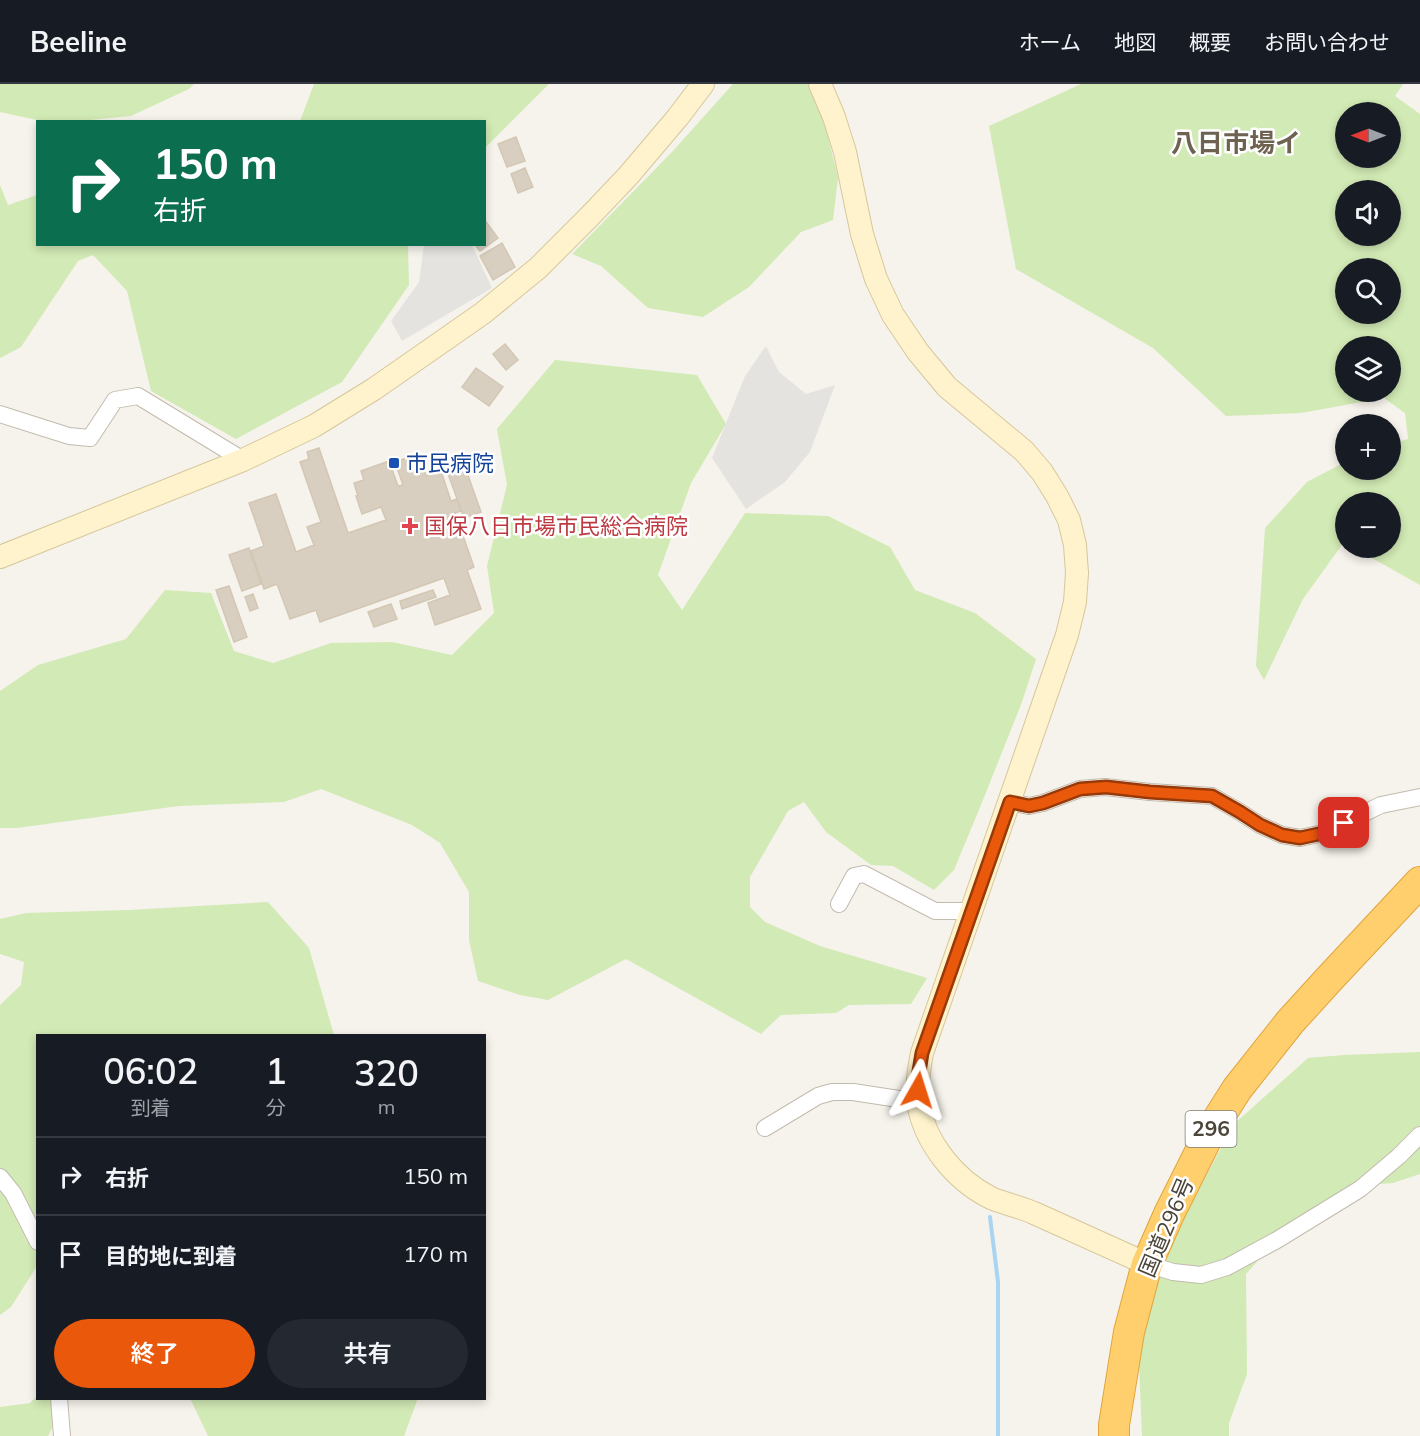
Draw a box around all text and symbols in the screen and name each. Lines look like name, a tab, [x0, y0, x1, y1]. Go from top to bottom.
text: Beeline	[30, 24, 127, 59]
text: ホーム	[1019, 29, 1081, 55]
text: 地図	[1114, 29, 1156, 55]
text: 概要	[1189, 29, 1231, 55]
text: お問い合わせ	[1264, 29, 1390, 55]
north arrow	[1335, 102, 1401, 168]
map controls	[1335, 102, 1401, 558]
district label: 八日市場イ	[1171, 126, 1301, 159]
text: 150 m	[153, 137, 278, 190]
icon: right	[54, 144, 132, 222]
button: sound	[1335, 180, 1401, 246]
text: 右折	[153, 193, 207, 227]
button: search	[1335, 258, 1401, 324]
button: layers	[1335, 336, 1401, 402]
button: +	[1335, 414, 1401, 480]
place label: 市民病院	[406, 449, 494, 477]
marker: 市民病院	[387, 456, 401, 470]
button: −	[1335, 492, 1401, 558]
place label: 国保八日市場市民総合病院	[424, 512, 688, 540]
marker: 国保八日市場市民総合病院	[401, 517, 419, 535]
pin	[1318, 797, 1369, 848]
icon: arrive	[1327, 806, 1360, 839]
text: 06:02	[103, 1048, 198, 1093]
text: 1	[265, 1048, 287, 1093]
text: 320	[354, 1050, 419, 1095]
position arrow	[886, 1058, 950, 1122]
text: m	[378, 1094, 395, 1119]
text: 到着	[131, 1095, 171, 1120]
text: 分	[266, 1095, 286, 1120]
road number: 296	[1186, 1111, 1236, 1147]
icon: right	[54, 1160, 87, 1193]
text: 150 m	[403, 1162, 468, 1190]
text: 右折	[105, 1164, 149, 1192]
street label: 国道296号	[1132, 1173, 1200, 1281]
icon: arrive	[54, 1238, 87, 1271]
text: 170 m	[403, 1240, 468, 1268]
text: 目的地に到着	[105, 1242, 237, 1270]
button: 終了	[54, 1319, 255, 1388]
button: 共有	[267, 1319, 468, 1388]

